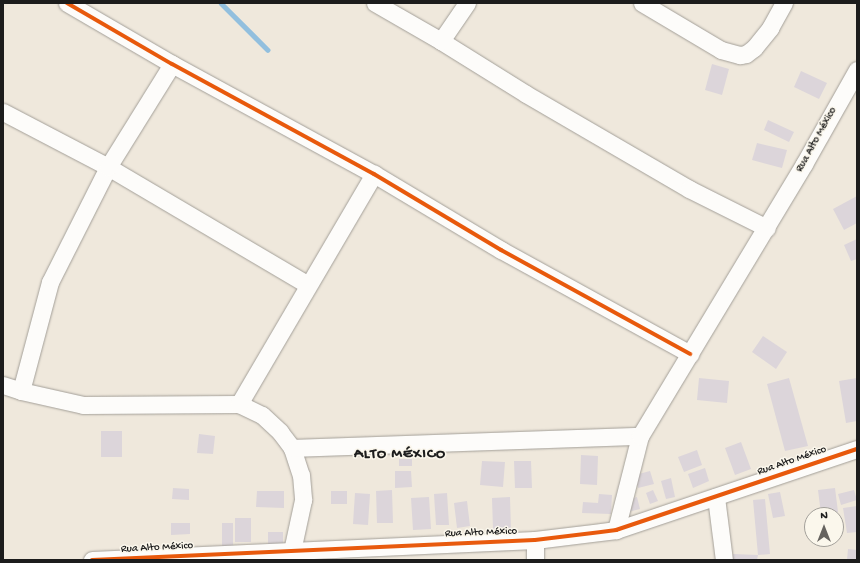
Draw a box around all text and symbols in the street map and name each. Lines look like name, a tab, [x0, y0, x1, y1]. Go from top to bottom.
street label: Rua Alto México	[794, 105, 840, 175]
street label: Rua Alto México	[756, 443, 828, 479]
district label: ALTO MÉXICO	[354, 446, 446, 464]
north arrow	[804, 507, 844, 547]
text: N	[820, 510, 828, 522]
street label: Rua Alto México	[445, 525, 517, 541]
street label: Rua Alto México	[121, 540, 193, 556]

